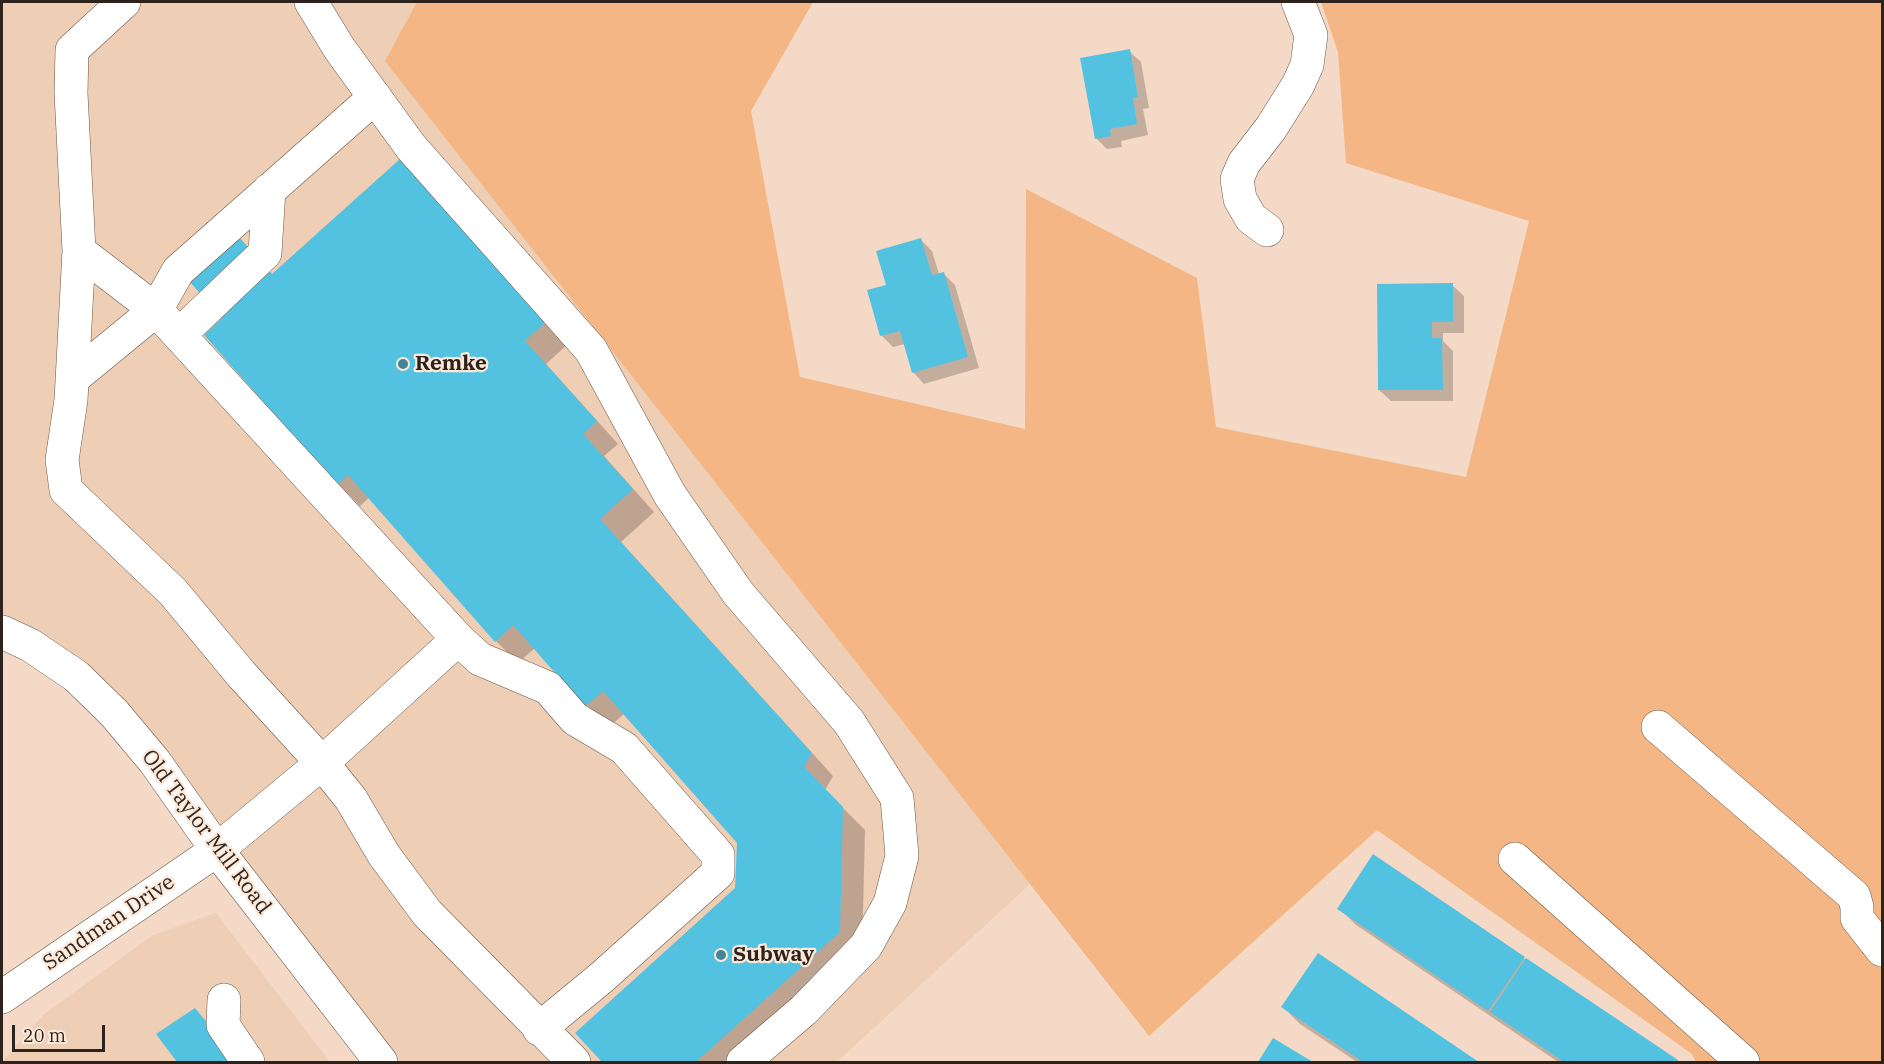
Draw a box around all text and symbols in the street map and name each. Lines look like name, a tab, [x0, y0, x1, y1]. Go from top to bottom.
place label: Remke	[415, 351, 487, 377]
marker: Remke	[396, 357, 410, 371]
street label: Old Taylor Mill Road	[136, 745, 276, 919]
street label: Sandman Drive	[39, 870, 179, 976]
place label: Subway	[733, 942, 814, 968]
marker: Subway	[714, 948, 728, 962]
scale bar	[15, 1013, 108, 1051]
text: 20 m	[23, 1024, 66, 1047]

